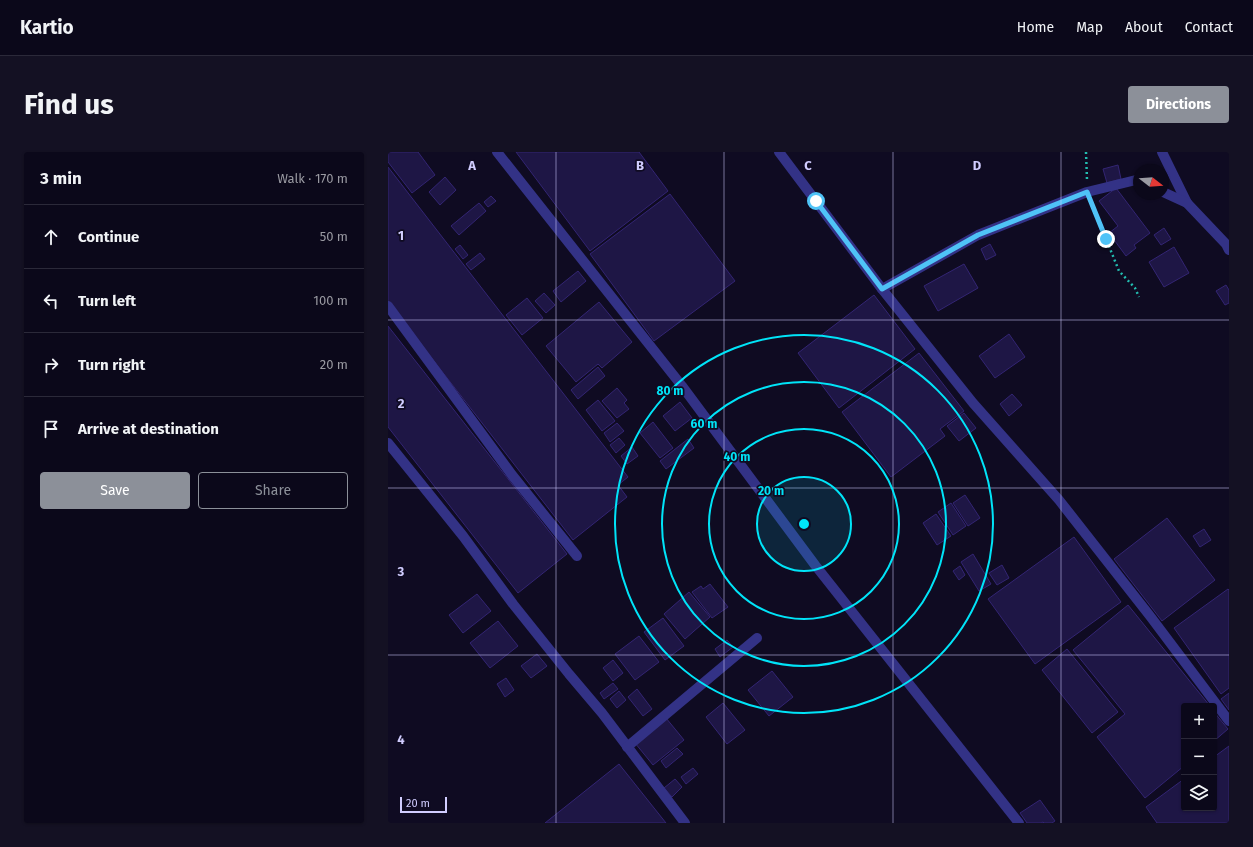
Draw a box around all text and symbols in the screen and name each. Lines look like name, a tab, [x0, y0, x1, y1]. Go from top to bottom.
text: Kartio	[20, 16, 74, 39]
text: Home	[1017, 19, 1054, 36]
text: Map	[1076, 19, 1103, 36]
text: About	[1125, 19, 1163, 36]
text: Contact	[1185, 19, 1233, 36]
button: Directions	[1128, 86, 1229, 123]
text: Find us	[24, 88, 114, 121]
text: A	[467, 158, 476, 173]
text: B	[636, 158, 644, 173]
text: C	[804, 158, 812, 173]
text: D	[973, 158, 982, 173]
north arrow	[1133, 164, 1169, 200]
text: 3 min	[40, 168, 82, 189]
text: Walk · 170 m	[277, 171, 348, 186]
route start	[807, 192, 825, 210]
icon: ahead	[40, 226, 62, 248]
text: Continue	[78, 228, 139, 246]
text: 1	[398, 228, 404, 243]
text: 50 m	[320, 229, 348, 244]
route end	[1097, 230, 1115, 248]
icon: left	[40, 290, 62, 312]
text: Turn left	[78, 292, 136, 310]
text: 100 m	[313, 293, 348, 308]
icon: right	[40, 354, 62, 376]
text: Turn right	[78, 356, 145, 374]
text: 20 m	[320, 357, 348, 372]
text: 80 m	[657, 384, 683, 398]
text: 2	[398, 396, 405, 411]
text: 60 m	[691, 417, 717, 431]
icon: arrive	[40, 418, 62, 440]
text: Arrive at destination	[78, 420, 219, 438]
text: 40 m	[724, 450, 750, 464]
button: Save	[40, 472, 190, 509]
button: Share	[198, 472, 348, 509]
text: 20 m	[758, 484, 784, 498]
centre of rings	[797, 517, 811, 531]
text: 3	[397, 564, 405, 579]
map controls	[1181, 703, 1217, 811]
button: +	[1181, 703, 1217, 739]
text: 4	[397, 732, 405, 747]
button: −	[1181, 739, 1217, 775]
button: layers	[1181, 775, 1217, 811]
scale bar	[400, 795, 447, 814]
text: 20 m	[406, 797, 430, 810]

